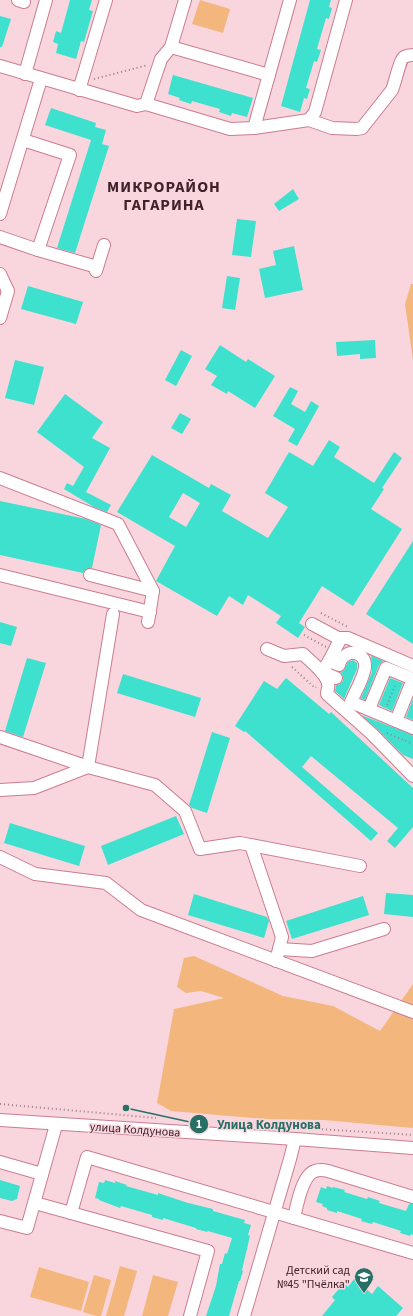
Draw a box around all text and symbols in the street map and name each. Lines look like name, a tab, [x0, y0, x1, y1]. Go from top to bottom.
district label: МИКРОРАЙОН ГАГАРИНА	[107, 176, 221, 216]
callout: Улица Колдунова	[189, 1112, 329, 1137]
text: 1	[196, 1116, 202, 1133]
text: Улица Колдунова	[217, 1116, 321, 1134]
street label: улица Колдунова	[89, 1118, 181, 1142]
place label: Детский сад №45 "Пчёлка"	[277, 1262, 351, 1293]
school or university icon: Детский сад №45 "Пчёлка"	[353, 1266, 375, 1294]

